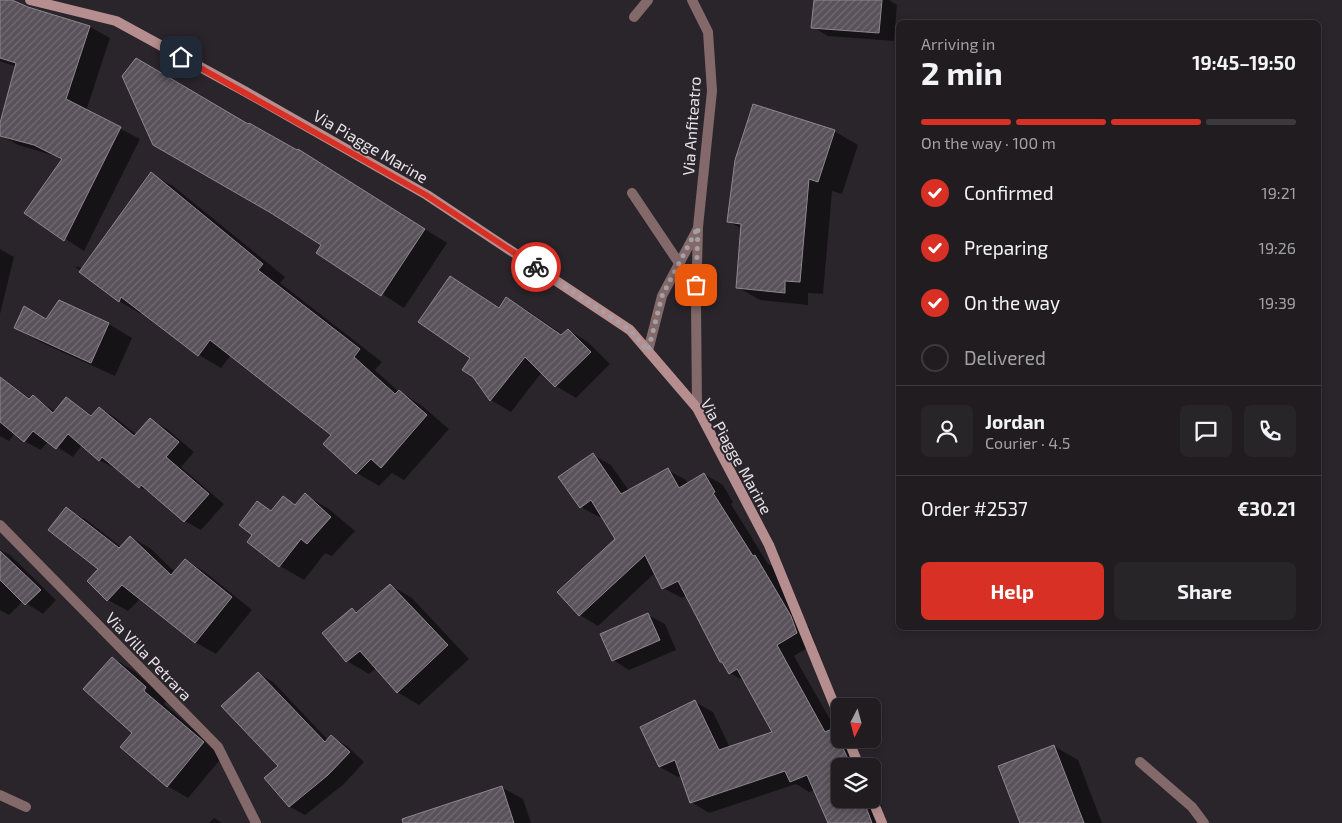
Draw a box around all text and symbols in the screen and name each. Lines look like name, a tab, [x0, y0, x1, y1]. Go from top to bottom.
text: Arriving in	[921, 34, 995, 53]
pin	[160, 36, 202, 78]
icon: home	[167, 43, 195, 71]
text: 19:45–19:50	[1192, 51, 1296, 74]
text: 2 min	[921, 53, 1003, 91]
street label: Via Anfiteatro	[678, 76, 704, 176]
street label: Via Piagge Marine	[310, 105, 432, 187]
text: On the way · 100 m	[921, 133, 1056, 152]
icon: check	[921, 179, 949, 207]
text: Confirmed	[964, 181, 1054, 204]
text: 19:21	[1261, 183, 1296, 202]
icon: check	[921, 234, 949, 262]
text: Preparing	[964, 236, 1048, 259]
text: 19:26	[1259, 238, 1296, 257]
courier	[511, 242, 561, 292]
icon: bike	[522, 253, 550, 281]
pin	[675, 264, 717, 306]
icon: bag	[682, 271, 710, 299]
icon: check	[921, 289, 949, 317]
text: On the way	[964, 291, 1060, 314]
text: 19:39	[1259, 293, 1296, 312]
text: Delivered	[964, 346, 1046, 369]
street label: Via Piagge Marine	[697, 395, 777, 517]
button: person	[921, 405, 973, 457]
button: chat	[1180, 405, 1232, 457]
button: phone	[1244, 405, 1296, 457]
text: Jordan	[985, 410, 1045, 433]
text: Courier · 4.5	[985, 433, 1070, 452]
text: Order #2537	[921, 497, 1028, 520]
text: €30.21	[1237, 497, 1296, 520]
button: Help	[921, 562, 1104, 620]
button: Share	[1114, 562, 1296, 620]
street label: Via Villa Petrara	[102, 608, 196, 704]
north arrow	[831, 698, 881, 748]
map controls	[831, 698, 881, 808]
button: layers	[831, 758, 881, 808]

